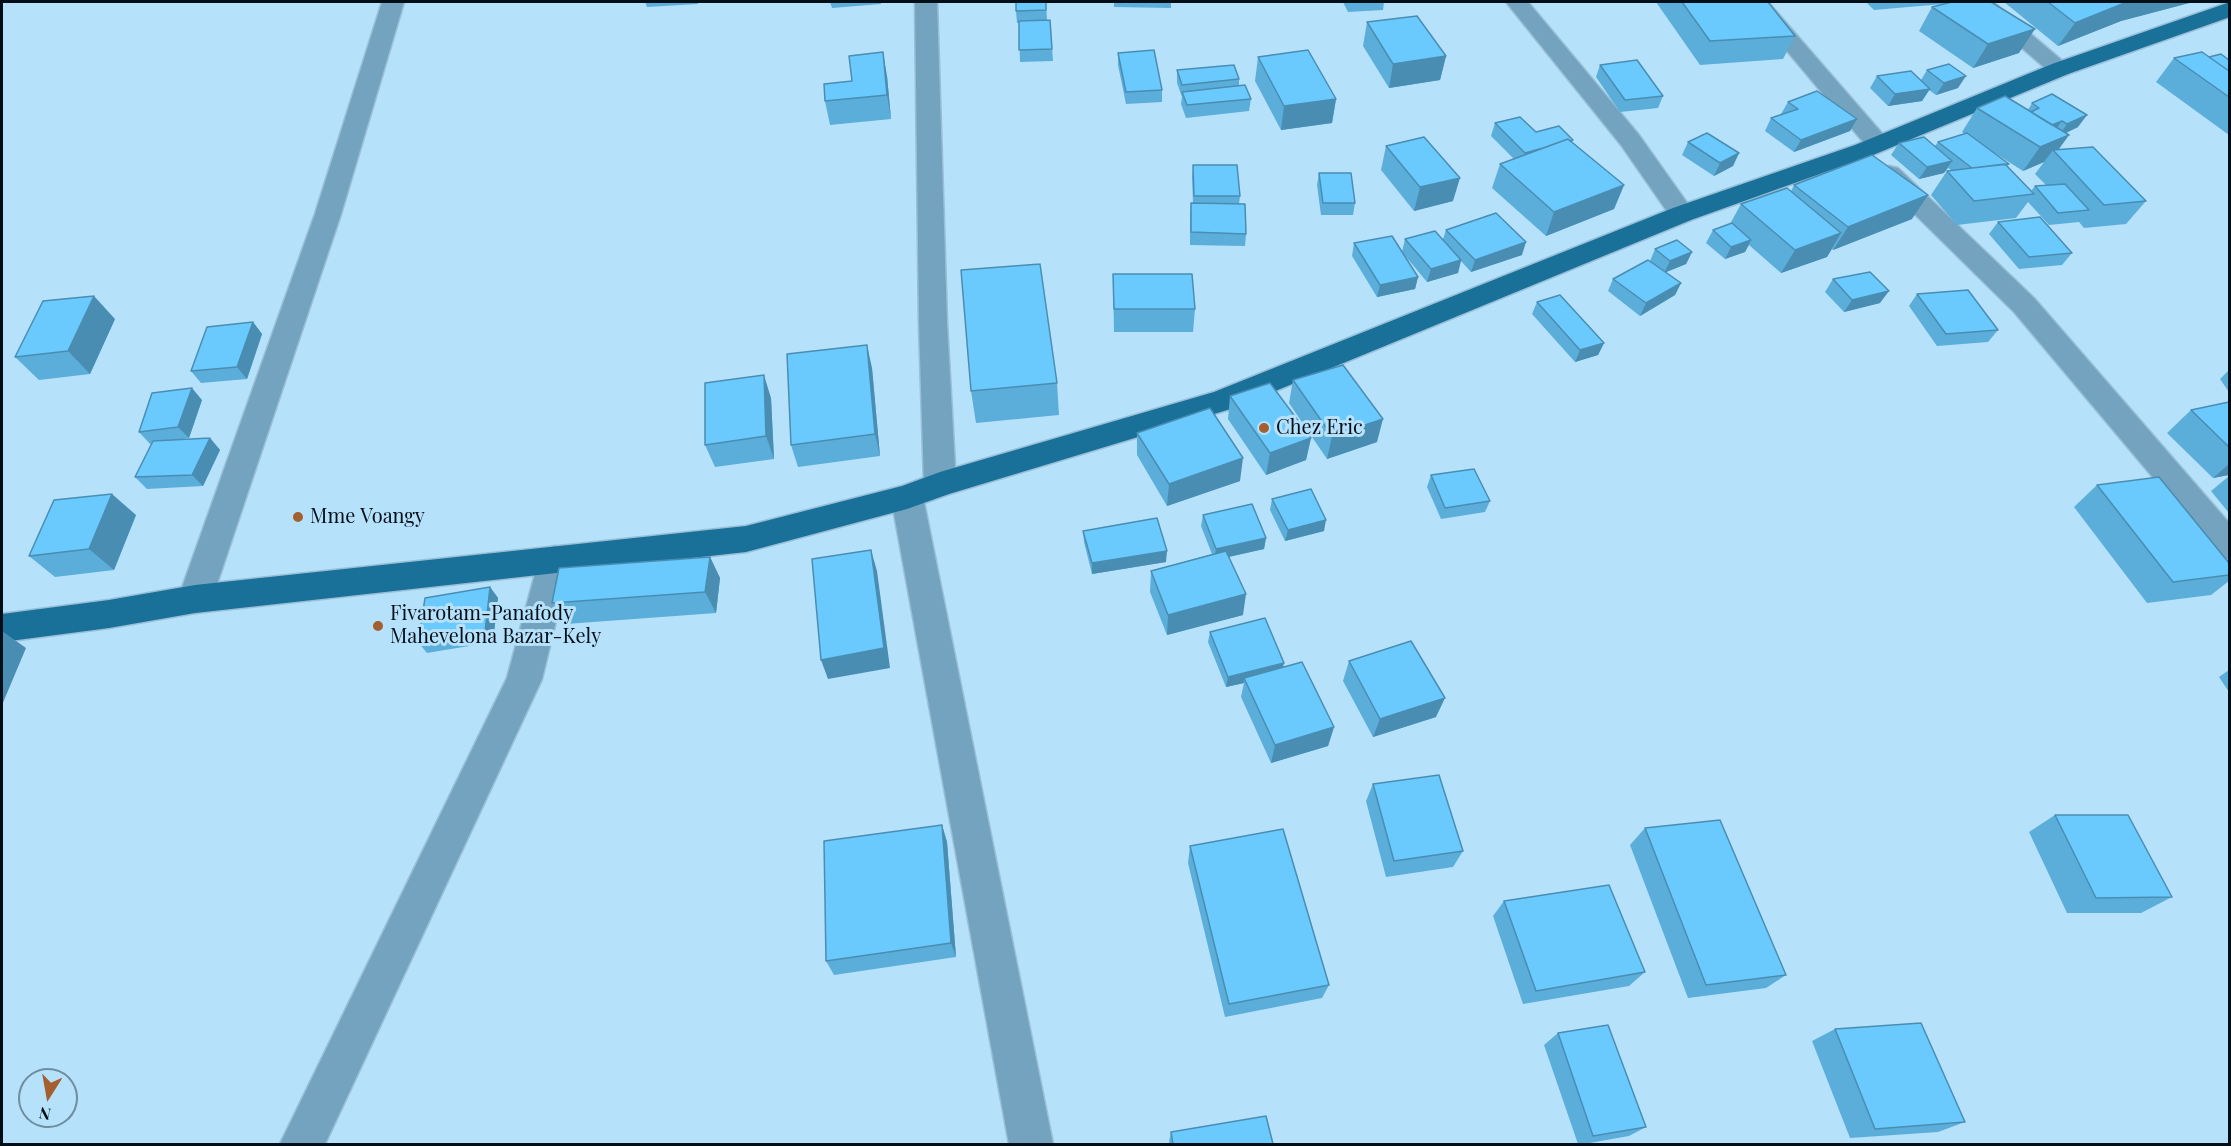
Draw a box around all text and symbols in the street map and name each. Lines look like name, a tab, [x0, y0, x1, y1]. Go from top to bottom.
place label: Chez Eric	[1276, 416, 1363, 440]
marker: Chez Eric	[1257, 421, 1271, 435]
place label: Mme Voangy	[310, 505, 425, 529]
marker: Mme Voangy	[291, 510, 305, 524]
place label: Fivarotam-Panafody Mahevelona Bazar-Kely	[390, 602, 601, 649]
marker: Fivarotam-Panafody Mahevelona Bazar-Kely	[371, 619, 385, 633]
north arrow	[18, 1068, 78, 1128]
text: N	[37, 1103, 53, 1126]

